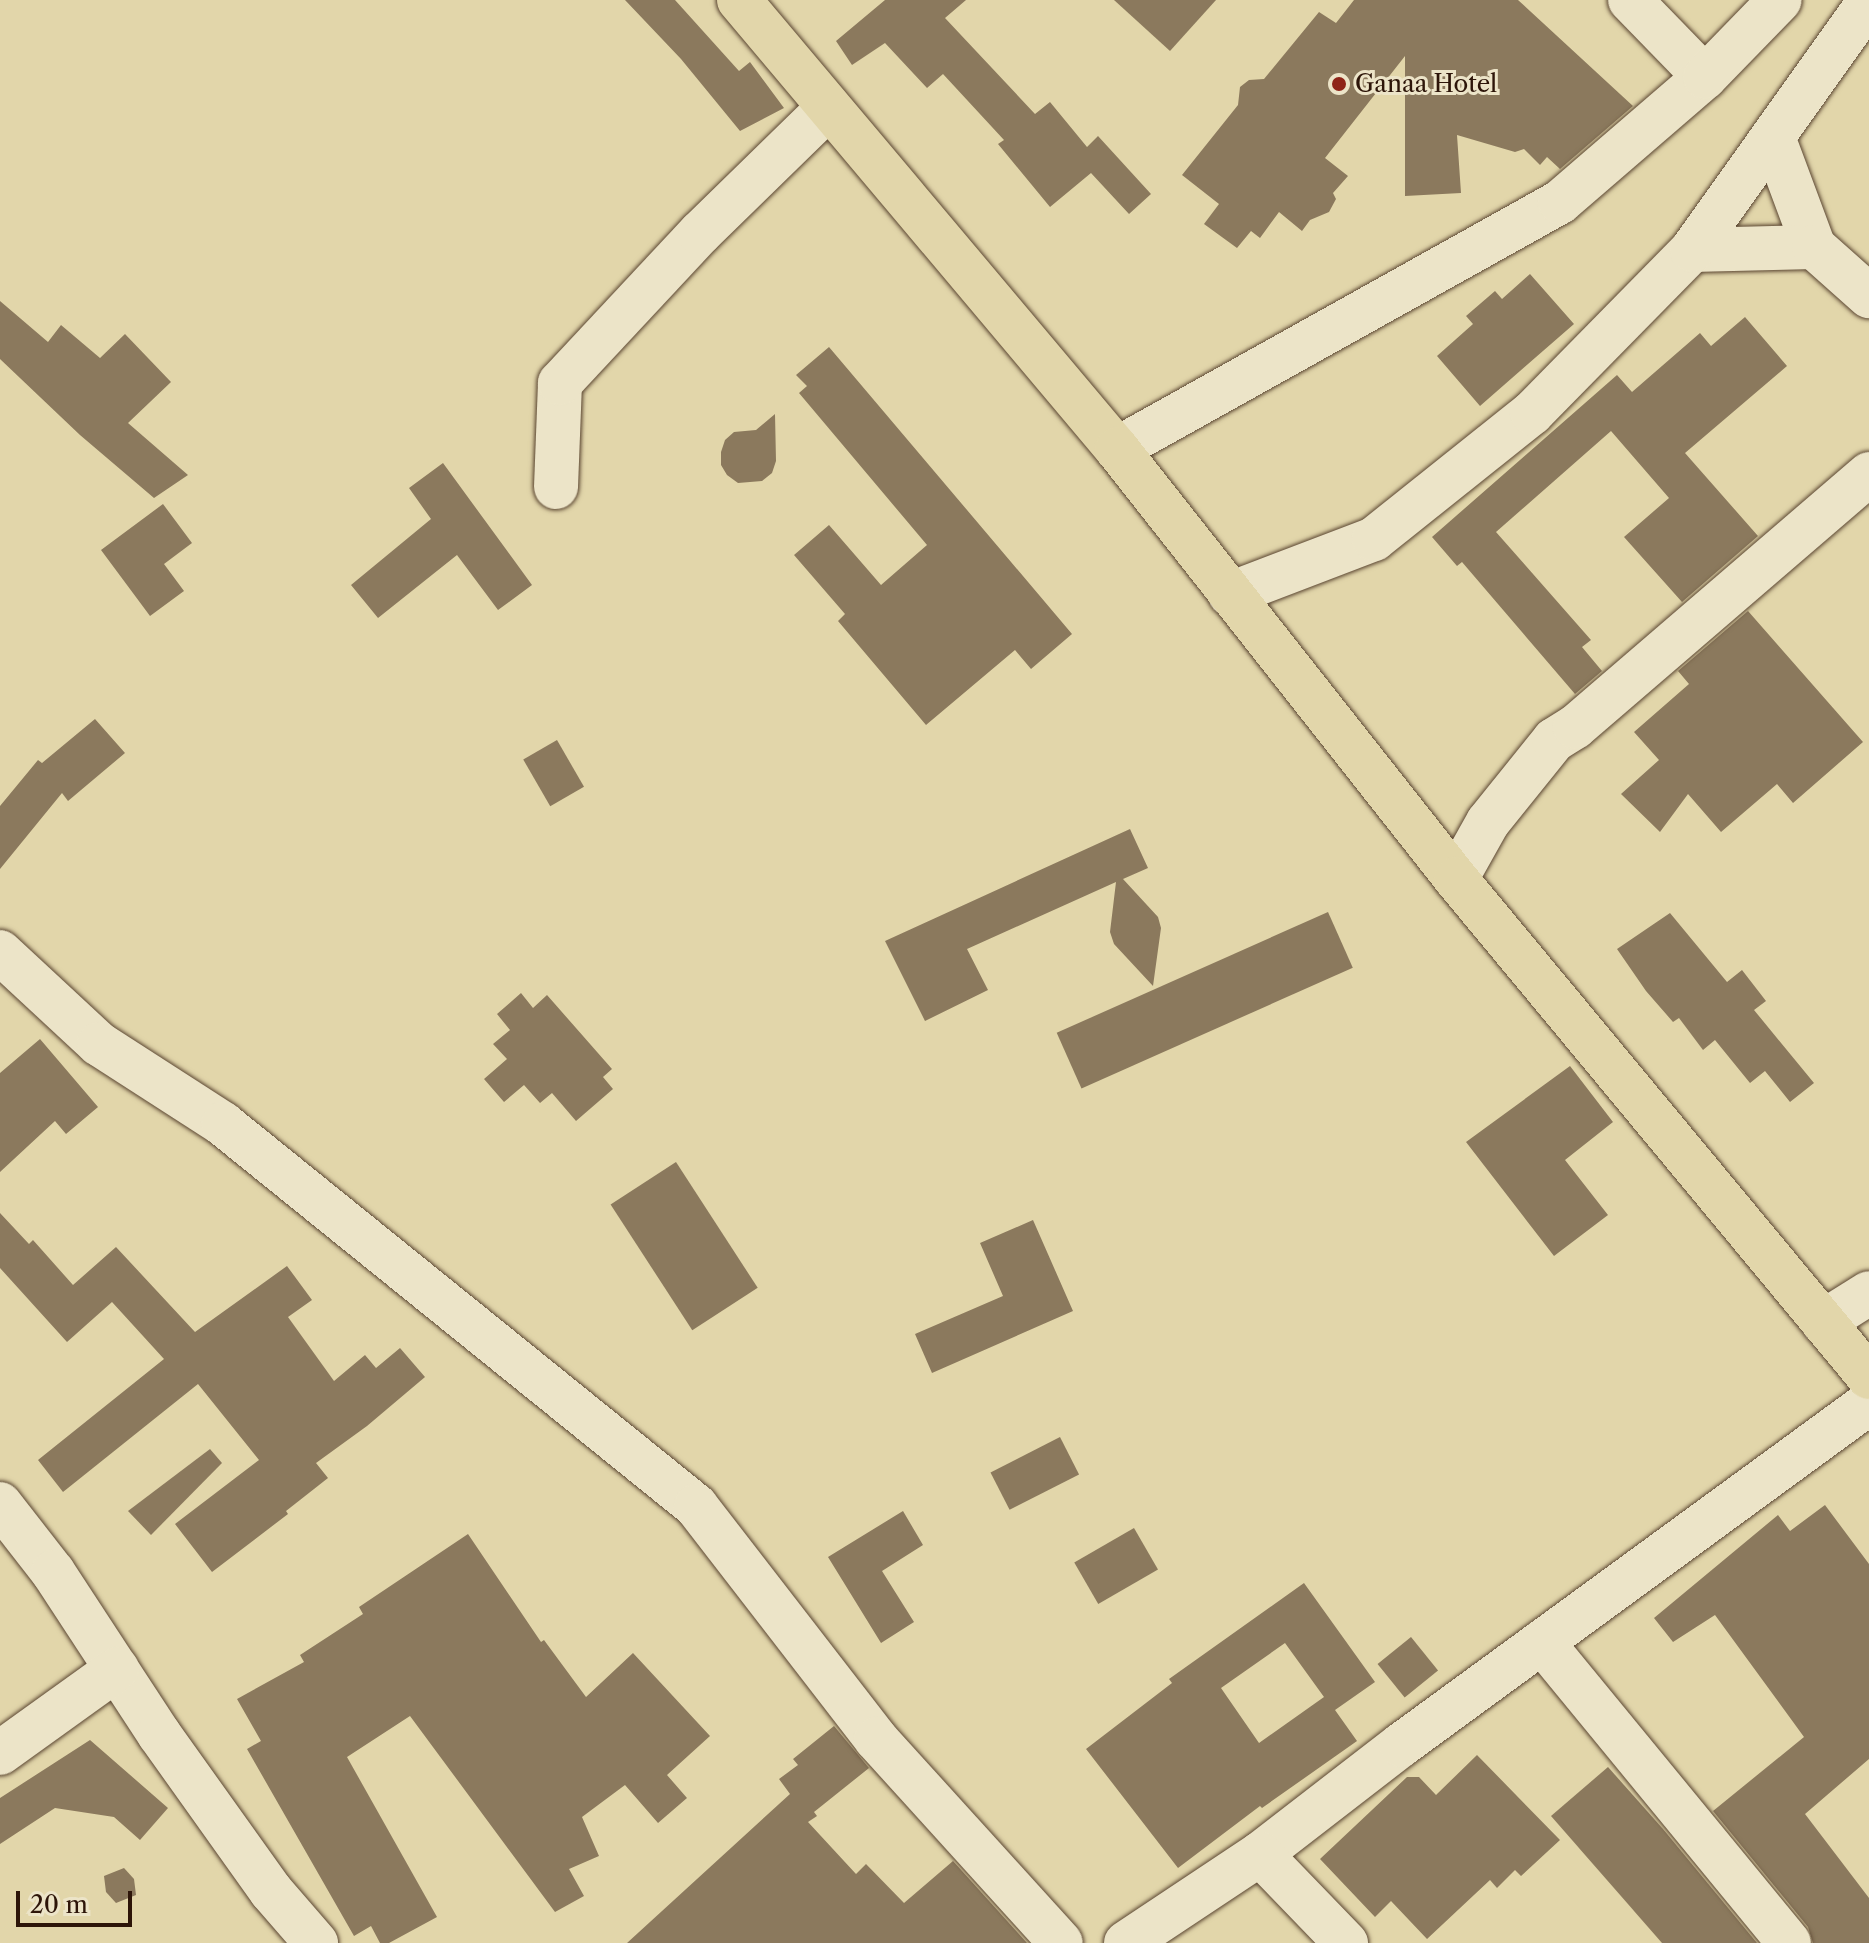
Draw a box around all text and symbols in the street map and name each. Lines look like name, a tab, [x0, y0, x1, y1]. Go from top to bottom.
place label: Ganaa Hotel	[1355, 70, 1497, 98]
marker: Ganaa Hotel	[1330, 75, 1348, 93]
scale bar	[20, 1875, 136, 1925]
text: 20 m	[30, 1890, 88, 1919]

